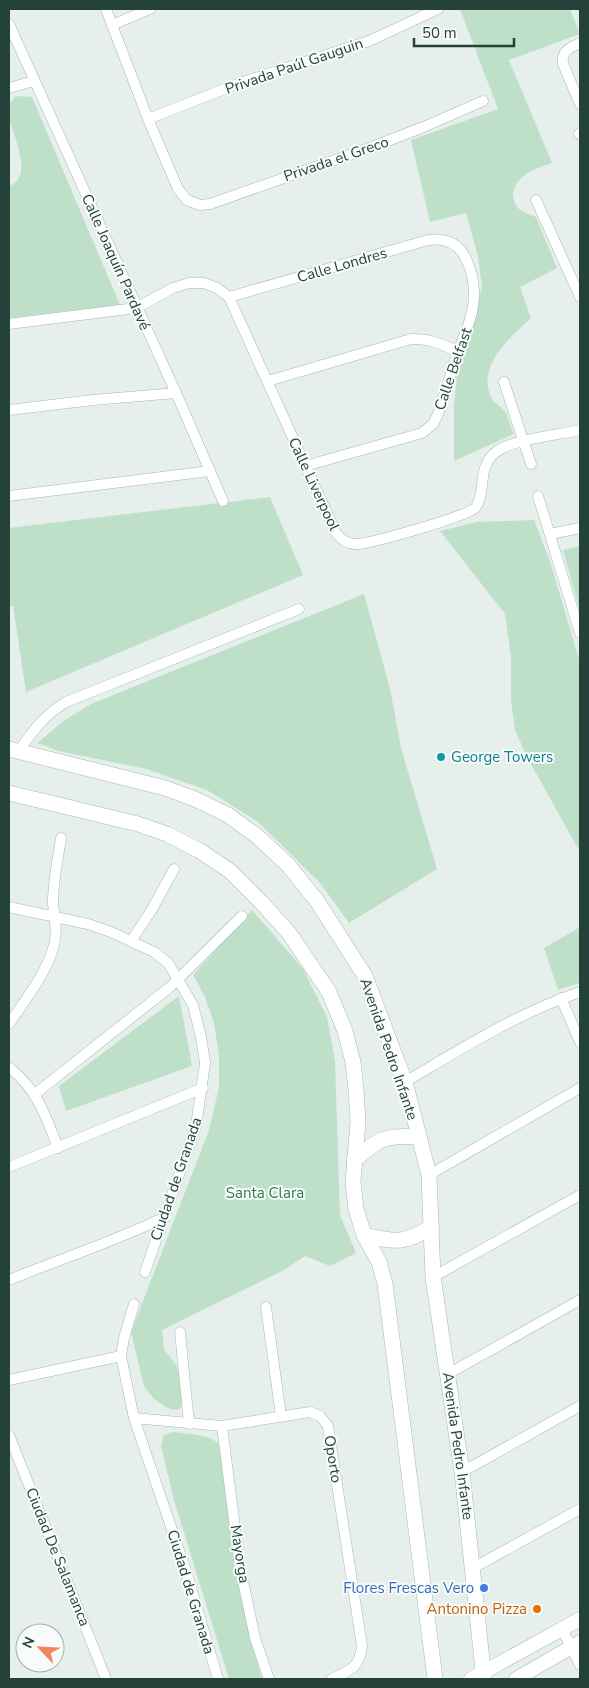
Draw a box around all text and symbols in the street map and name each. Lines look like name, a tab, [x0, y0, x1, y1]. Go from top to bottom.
scale bar	[414, 15, 514, 47]
text: 50 m	[422, 23, 457, 43]
street label: Privada Paúl Gauguin	[222, 33, 366, 99]
street label: Privada el Greco	[281, 132, 391, 186]
street label: Calle Joaquín Pardavé	[77, 191, 155, 333]
street label: Calle Londres	[295, 243, 389, 287]
street label: Calle Belfast	[430, 324, 477, 413]
street label: Calle Liverpool	[284, 434, 345, 534]
place label: George Towers	[451, 747, 553, 767]
marker: George Towers	[435, 751, 447, 763]
street label: Avenida Pedro Infante	[355, 975, 423, 1123]
street label: Ciudad de Granada	[146, 1115, 206, 1243]
park label: Santa Clara	[226, 1183, 304, 1203]
street label: Avenida Pedro Infante	[438, 1371, 478, 1521]
street label: Oporto	[319, 1434, 347, 1484]
street label: Ciudad De Salamanca	[21, 1485, 95, 1629]
street label: Mayorga	[226, 1523, 254, 1585]
street label: Ciudad de Granada	[163, 1527, 219, 1657]
place label: Flores Frescas Vero	[343, 1578, 474, 1598]
marker: Flores Frescas Vero	[478, 1582, 490, 1594]
place label: Antonino Pizza	[427, 1599, 527, 1619]
marker: Antonino Pizza	[531, 1603, 543, 1615]
north arrow	[15, 1623, 65, 1673]
text: N	[18, 1634, 39, 1651]

